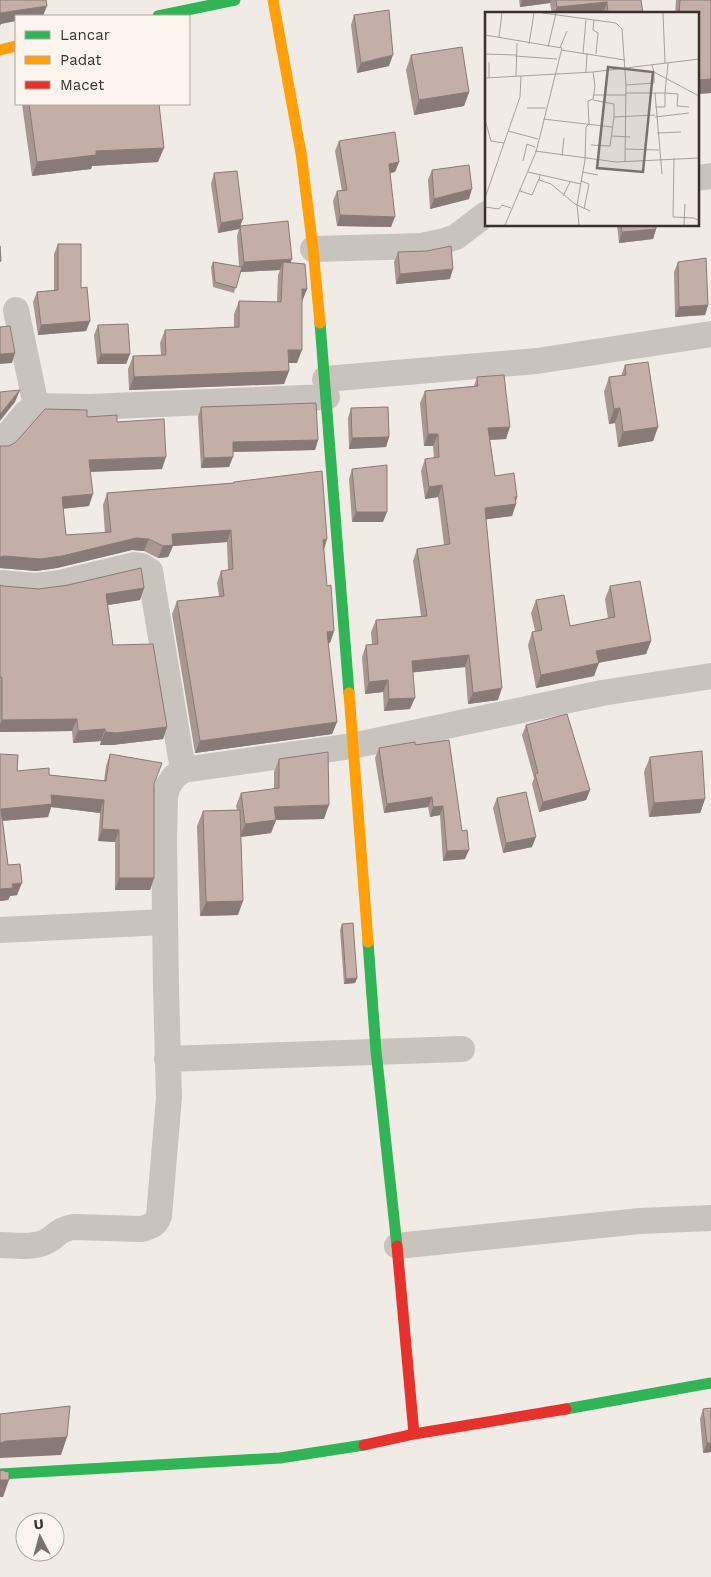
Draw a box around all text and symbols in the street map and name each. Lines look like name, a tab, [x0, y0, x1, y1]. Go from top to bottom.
inset map	[485, 12, 698, 226]
legend	[15, 15, 190, 105]
text: Lancar	[60, 26, 110, 44]
text: Padat	[60, 51, 102, 69]
text: Macet	[60, 76, 105, 94]
north arrow	[15, 1512, 65, 1562]
text: U	[33, 1516, 44, 1533]

